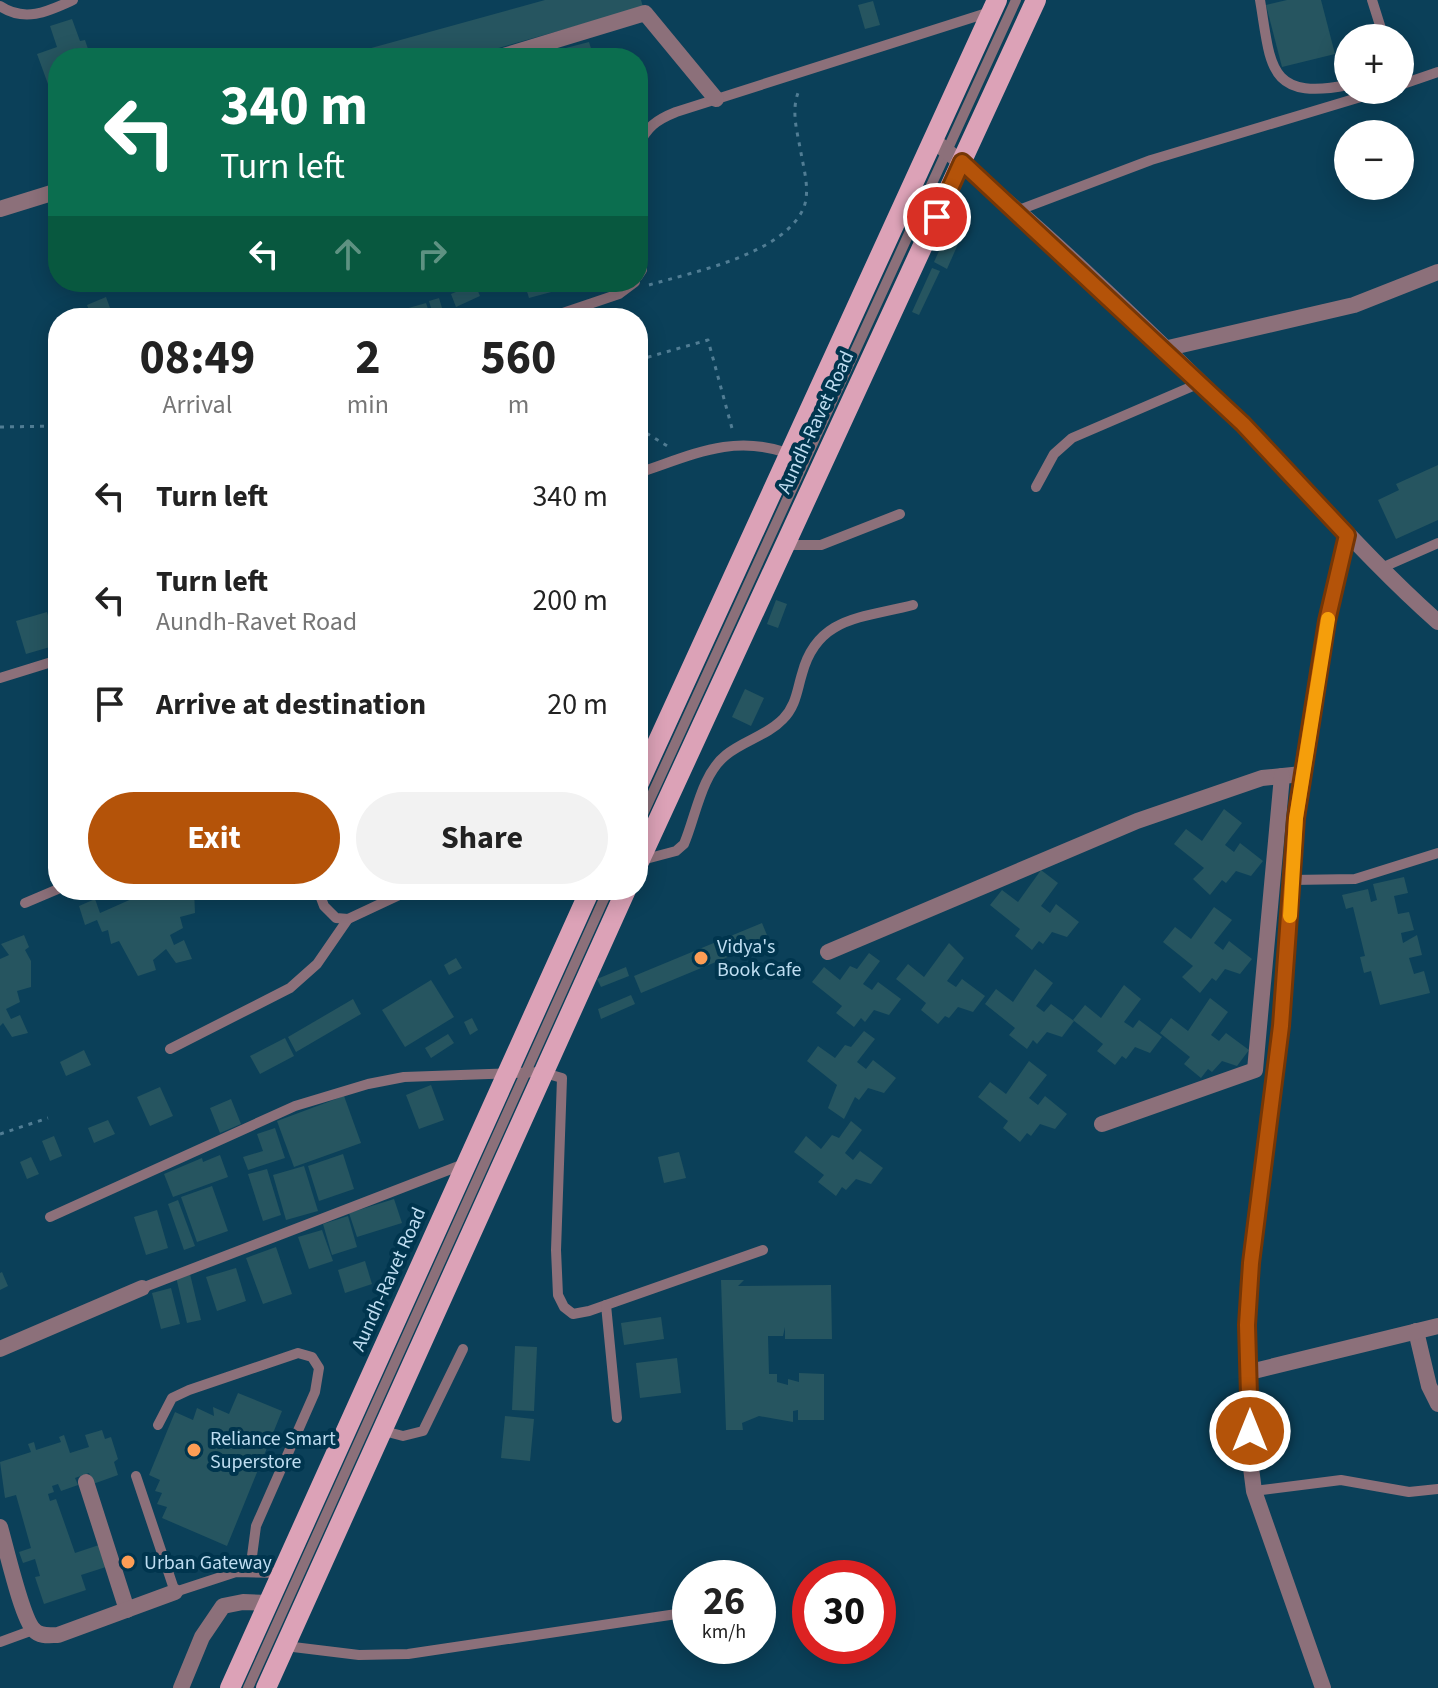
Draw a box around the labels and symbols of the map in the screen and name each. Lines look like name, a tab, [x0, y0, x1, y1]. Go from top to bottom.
pin	[903, 183, 971, 251]
street label: Aundh-Ravet Road	[771, 346, 861, 498]
place label: Vidya's Book Cafe	[717, 933, 801, 984]
marker: Vidya's Book Cafe	[692, 949, 710, 967]
street label: Aundh-Ravet Road	[345, 1203, 433, 1356]
position arrow	[1208, 1389, 1292, 1473]
place label: Reliance Smart Superstore	[210, 1425, 336, 1476]
marker: Reliance Smart Superstore	[185, 1441, 203, 1459]
place label: Urban Gateway	[144, 1549, 273, 1577]
marker: Urban Gateway	[119, 1553, 137, 1571]
speed limit sign: 30	[792, 1560, 896, 1664]

